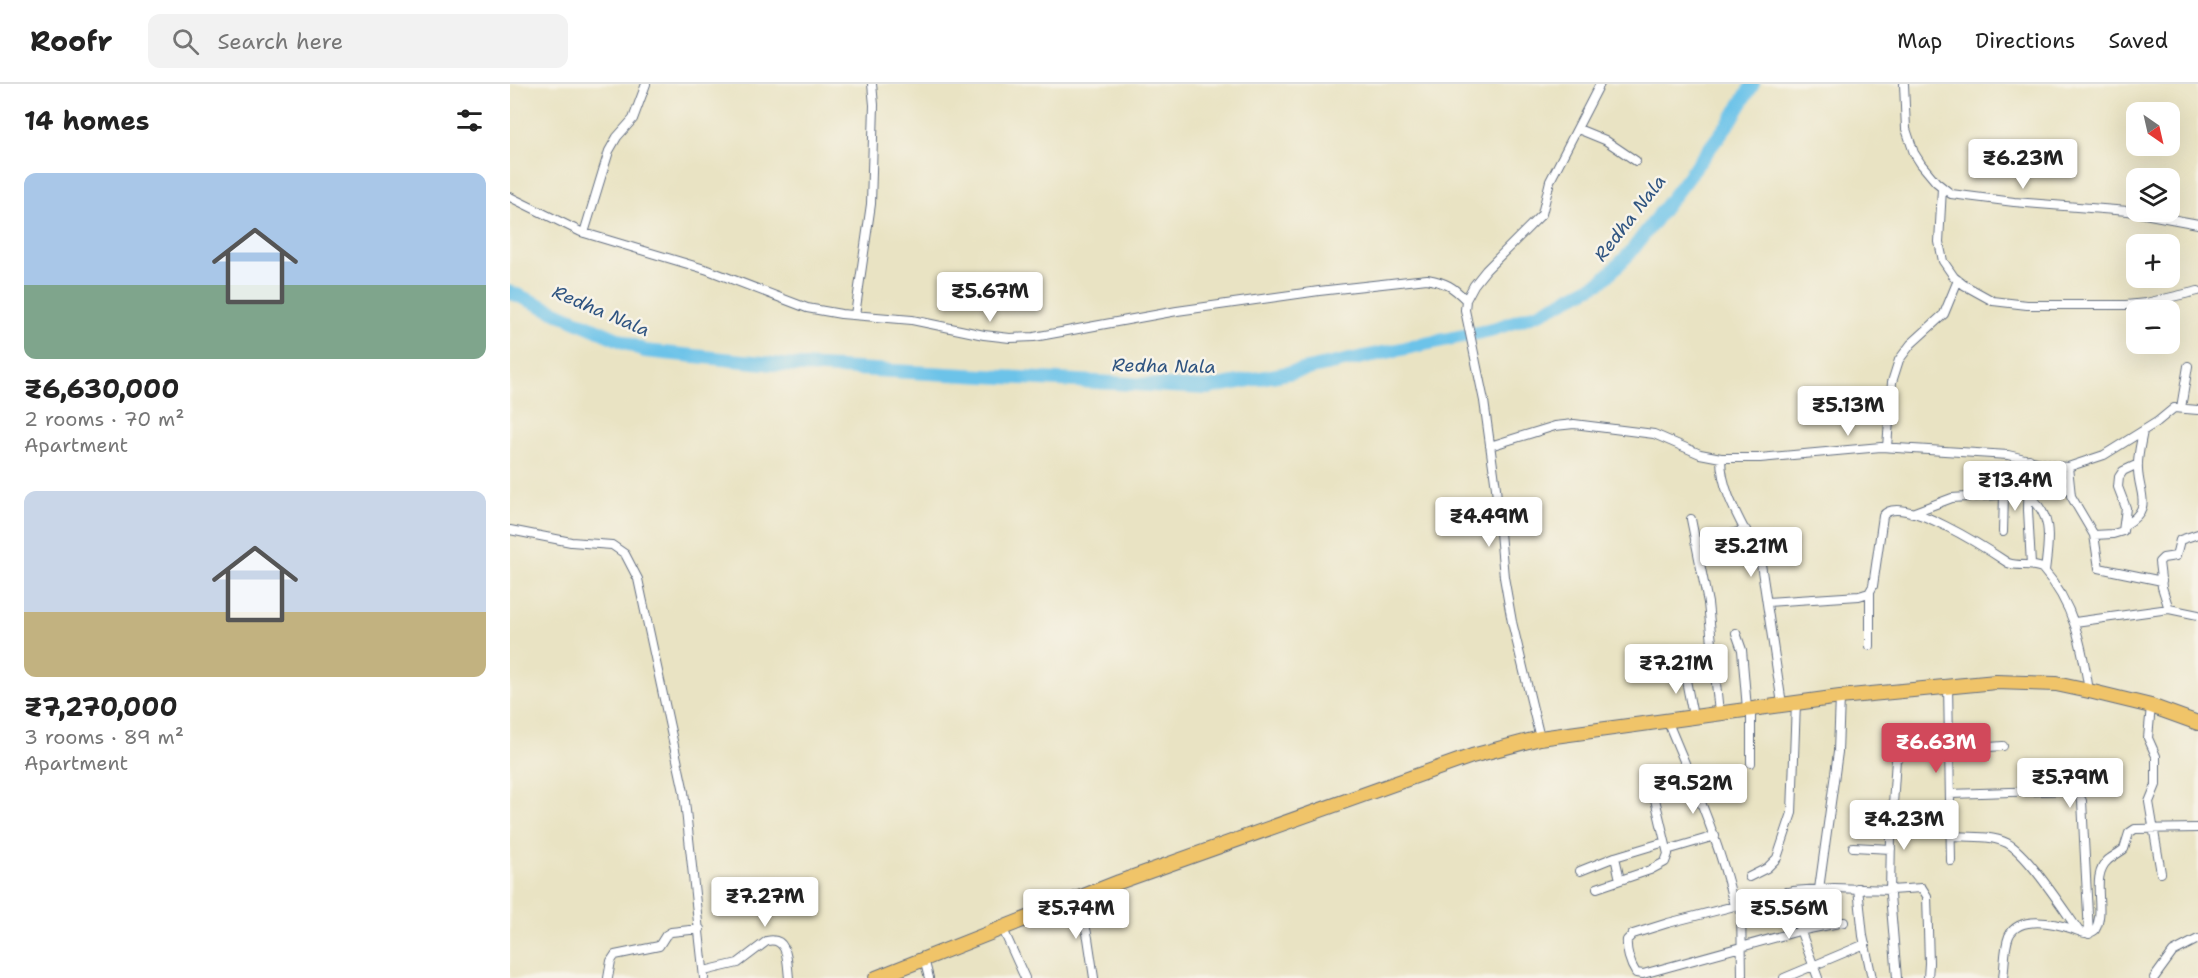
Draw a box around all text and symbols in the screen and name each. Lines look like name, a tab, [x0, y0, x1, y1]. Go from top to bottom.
search box	[148, 14, 568, 68]
text: Roofr	[30, 22, 112, 60]
icon: search	[169, 25, 202, 58]
text: Search here	[217, 27, 343, 56]
text: Map	[1897, 27, 1942, 55]
text: Directions	[1975, 27, 2075, 55]
text: Saved	[2108, 27, 2168, 55]
north arrow	[2126, 102, 2180, 156]
map controls	[2126, 102, 2180, 354]
text: 14 homes	[24, 103, 150, 138]
icon: filters	[453, 104, 486, 137]
pin: ₹6.23M	[1974, 139, 2072, 190]
text: ₹6.23M	[1982, 145, 2064, 171]
button: layers	[2126, 168, 2180, 222]
water label: Redha Nala	[1589, 170, 1671, 266]
icon: home	[201, 212, 309, 320]
button: +	[2126, 234, 2180, 288]
pin: ₹5.67M	[941, 272, 1039, 323]
text: ₹5.67M	[951, 278, 1029, 304]
water label: Redha Nala	[549, 280, 653, 342]
button: −	[2126, 300, 2180, 354]
water label: Redha Nala	[1112, 353, 1216, 379]
text: ₹6,630,000	[24, 371, 179, 406]
pin: ₹5.13M	[1799, 386, 1897, 437]
text: ₹5.13M	[1812, 392, 1884, 418]
text: 2 rooms · 70 m²	[24, 406, 185, 432]
text: Apartment	[24, 432, 128, 458]
pin: ₹13.4M	[1966, 461, 2064, 512]
text: ₹13.4M	[1977, 467, 2053, 493]
pin: ₹4.49M	[1440, 497, 1538, 548]
text: ₹4.49M	[1449, 503, 1529, 529]
pin: ₹5.21M	[1702, 527, 1800, 578]
icon: home	[201, 530, 309, 638]
text: ₹5.21M	[1714, 533, 1788, 559]
pin: ₹7.21M	[1627, 644, 1725, 695]
text: ₹7.21M	[1639, 650, 1713, 676]
text: ₹7,270,000	[24, 689, 178, 724]
pin: ₹6.63M	[1887, 723, 1985, 774]
text: 3 rooms · 89 m²	[24, 724, 184, 750]
text: ₹6.63M	[1896, 729, 1976, 755]
text: Apartment	[24, 750, 128, 776]
pin: ₹5.79M	[2021, 758, 2119, 809]
pin: ₹9.52M	[1644, 764, 1742, 815]
text: ₹5.79M	[2031, 764, 2109, 790]
text: ₹9.52M	[1653, 770, 1733, 796]
pin: ₹4.23M	[1855, 800, 1953, 851]
text: ₹4.23M	[1864, 806, 1944, 832]
pin: ₹7.27M	[716, 877, 814, 928]
text: ₹7.27M	[725, 883, 805, 909]
pin: ₹5.74M	[1027, 889, 1125, 940]
pin: ₹5.56M	[1740, 889, 1838, 940]
text: ₹5.74M	[1037, 895, 1115, 921]
text: ₹5.56M	[1750, 895, 1828, 921]

